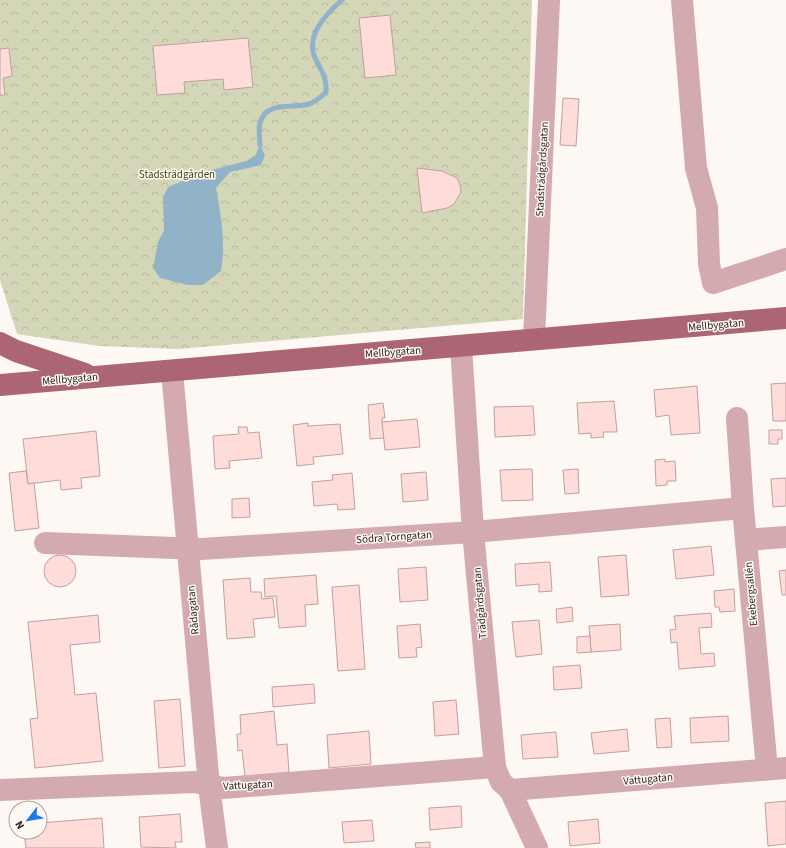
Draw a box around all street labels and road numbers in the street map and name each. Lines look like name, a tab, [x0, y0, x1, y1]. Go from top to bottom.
street label: Stadsträdgårdsgatan	[532, 121, 552, 217]
street label: Mellbygatan	[687, 315, 745, 335]
street label: Mellbygatan	[365, 343, 421, 361]
street label: Mellbygatan	[41, 369, 99, 389]
street label: Södra Torngatan	[356, 527, 432, 547]
street label: Ekebergsallén	[741, 561, 761, 627]
street label: Trädgårdsgatan	[469, 567, 491, 639]
street label: Rådagatan	[183, 585, 203, 635]
street label: Vattugatan	[623, 769, 673, 789]
street label: Vattugatan	[223, 776, 273, 794]

